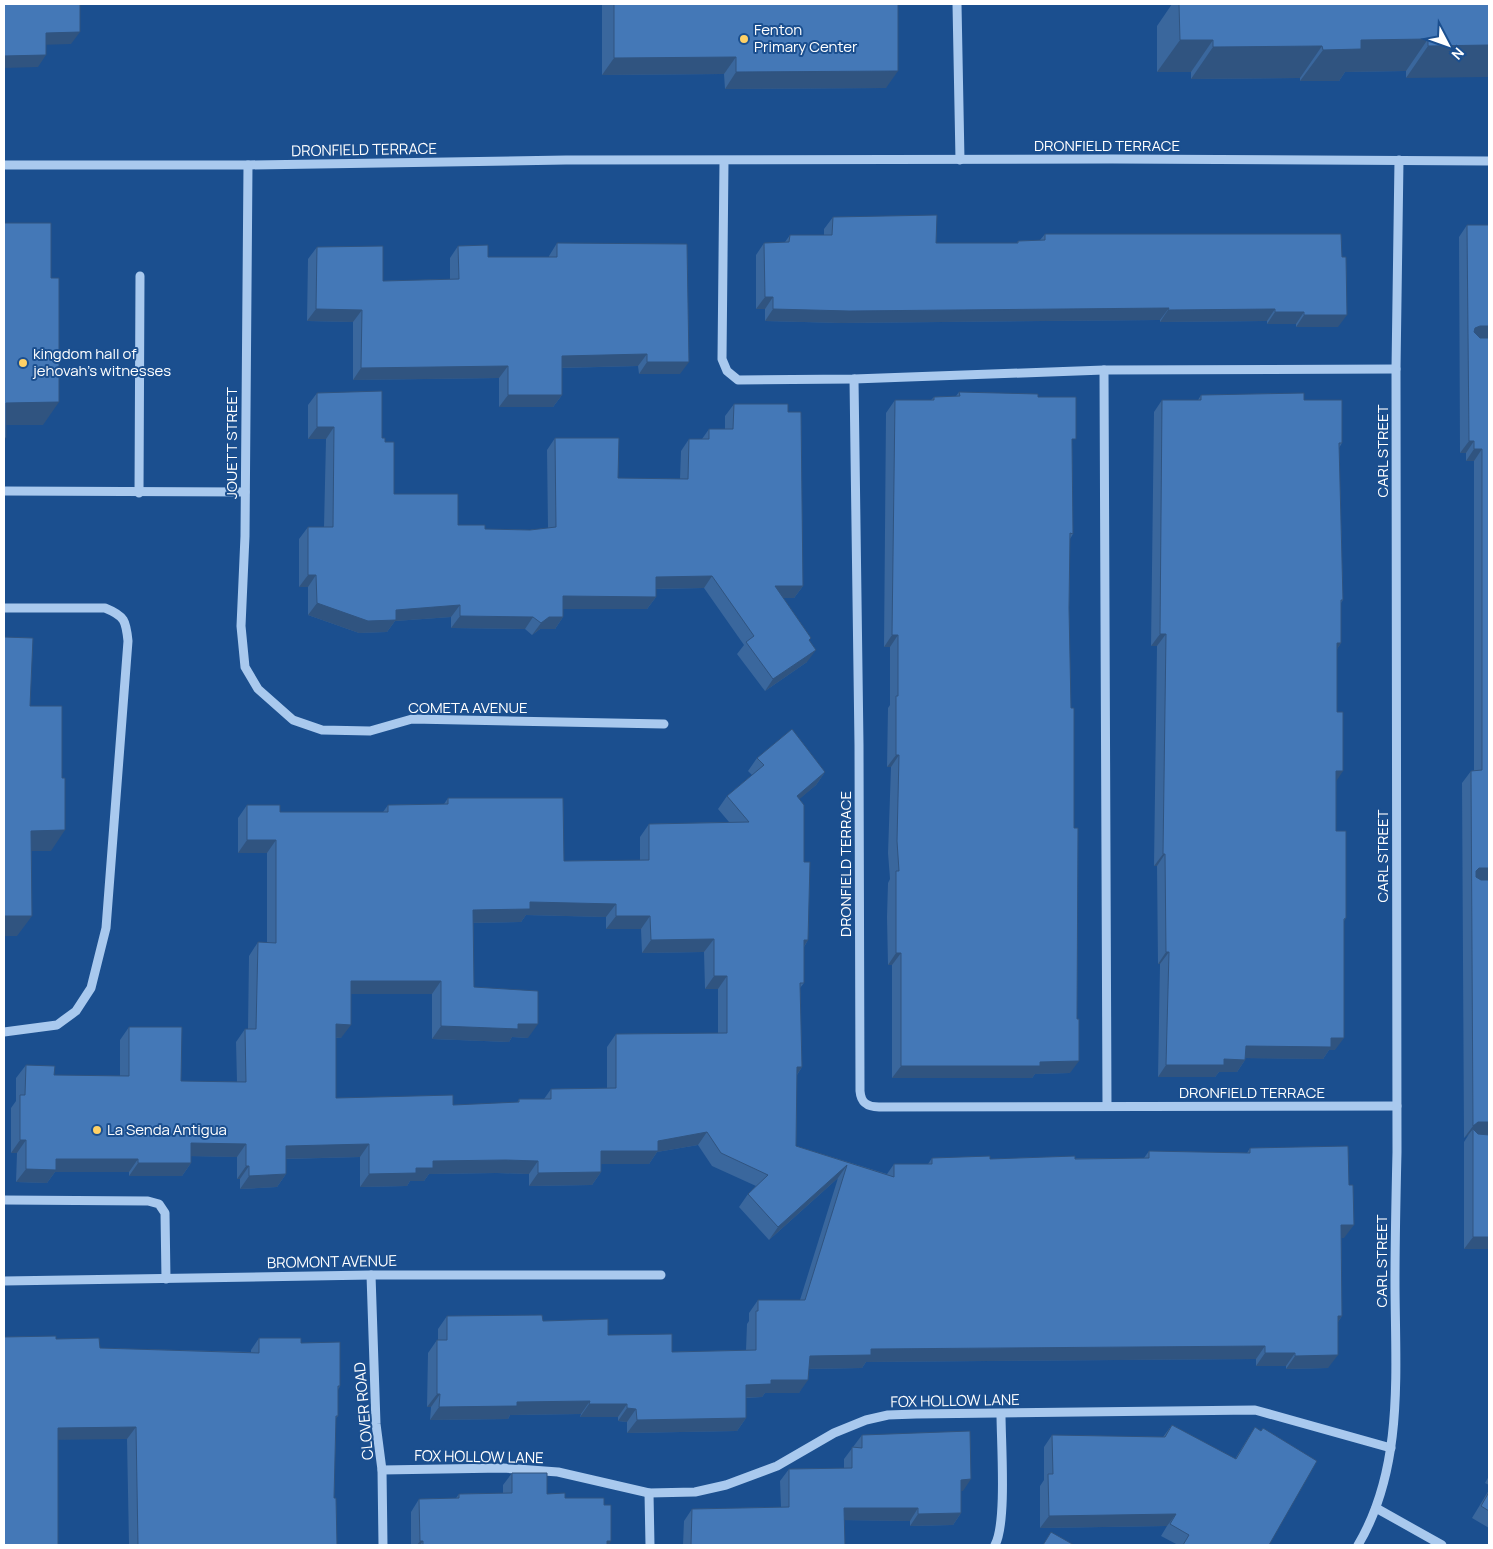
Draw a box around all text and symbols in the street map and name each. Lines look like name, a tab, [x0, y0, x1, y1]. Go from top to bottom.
place label: Fenton Primary Center	[754, 19, 858, 57]
north arrow	[1423, 20, 1473, 70]
marker: Fenton Primary Center	[738, 33, 750, 45]
text: N	[1448, 44, 1469, 64]
street label: DRONFIELD TERRACE	[1034, 135, 1180, 156]
street label: DRONFIELD TERRACE	[291, 138, 437, 161]
place label: kingdom hall of jehovah's witnesses	[32, 343, 171, 381]
marker: kingdom hall of jehovah's witnesses	[17, 357, 29, 369]
street label: JOUETT STREET	[221, 387, 242, 499]
street label: CARL STREET	[1372, 404, 1393, 498]
street label: COMETA AVENUE	[408, 697, 528, 718]
street label: DRONFIELD TERRACE	[835, 791, 856, 937]
street label: CARL STREET	[1372, 809, 1393, 903]
street label: DRONFIELD TERRACE	[1179, 1082, 1325, 1103]
place label: La Senda Antigua	[107, 1119, 227, 1140]
marker: La Senda Antigua	[91, 1124, 103, 1136]
street label: CARL STREET	[1371, 1214, 1392, 1308]
street label: BROMONT AVENUE	[267, 1250, 397, 1273]
street label: CLOVER ROAD	[349, 1361, 378, 1461]
street label: FOX HOLLOW LANE	[890, 1389, 1020, 1412]
street label: FOX HOLLOW LANE	[414, 1445, 544, 1468]

